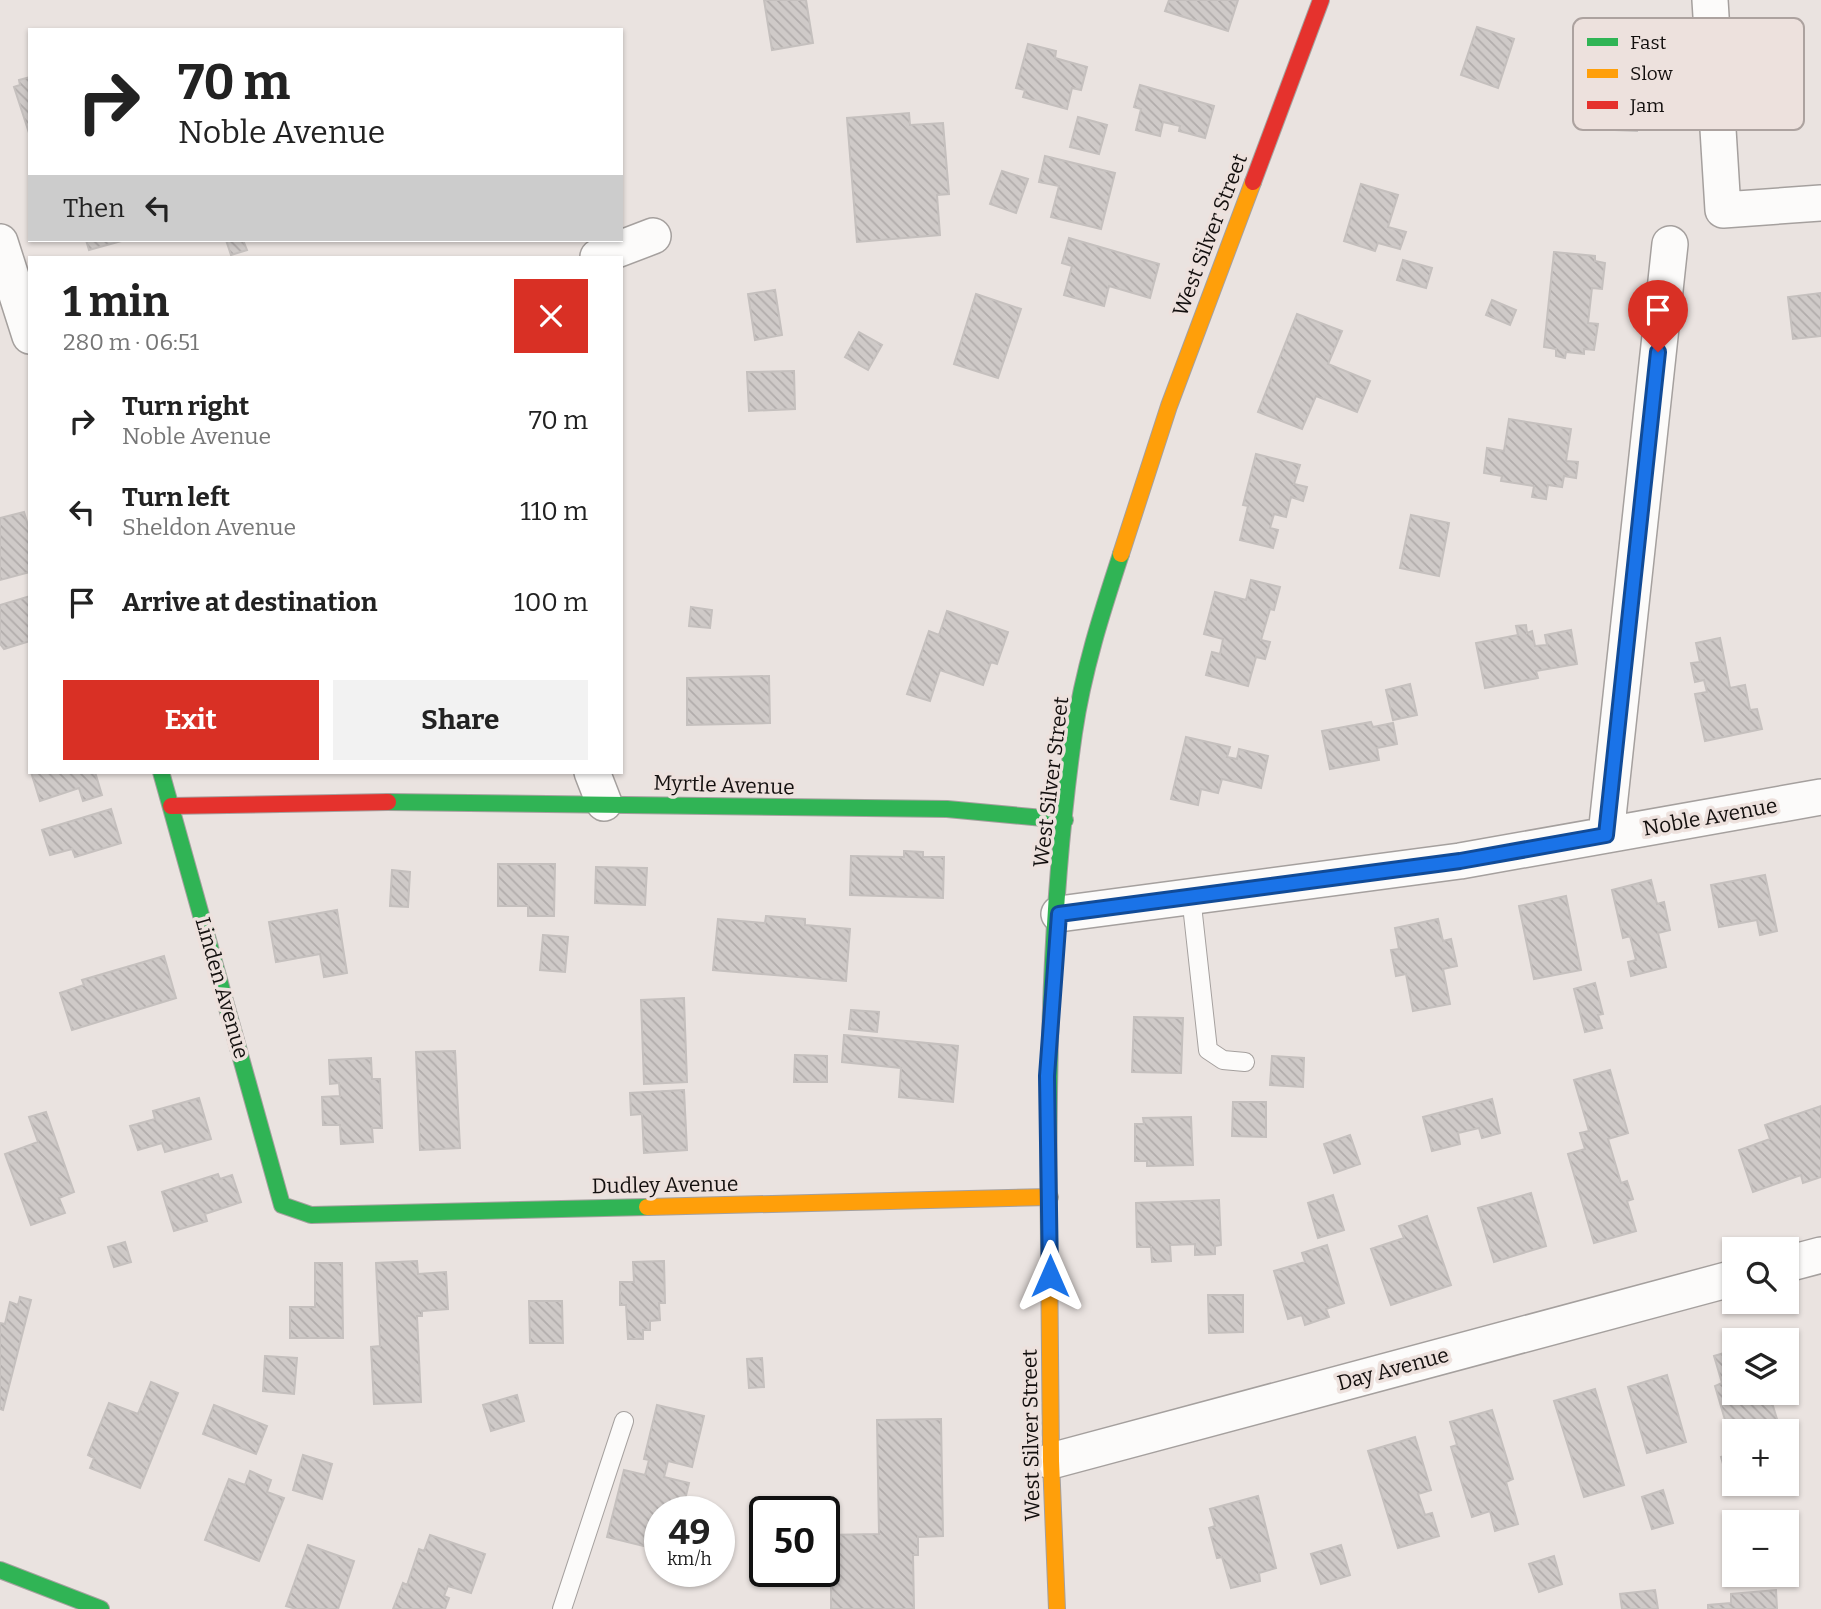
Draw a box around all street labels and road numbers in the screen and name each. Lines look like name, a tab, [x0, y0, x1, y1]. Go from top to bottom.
street label: West Silver Street	[1167, 150, 1253, 320]
street label: West Silver Street	[1028, 695, 1074, 869]
street label: Myrtle Avenue	[653, 770, 795, 800]
street label: Noble Avenue	[1641, 792, 1779, 842]
street label: Linden Avenue	[189, 914, 255, 1062]
street label: Dudley Avenue	[592, 1171, 738, 1199]
street label: Day Avenue	[1334, 1342, 1452, 1396]
street label: West Silver Street	[1016, 1348, 1045, 1521]

